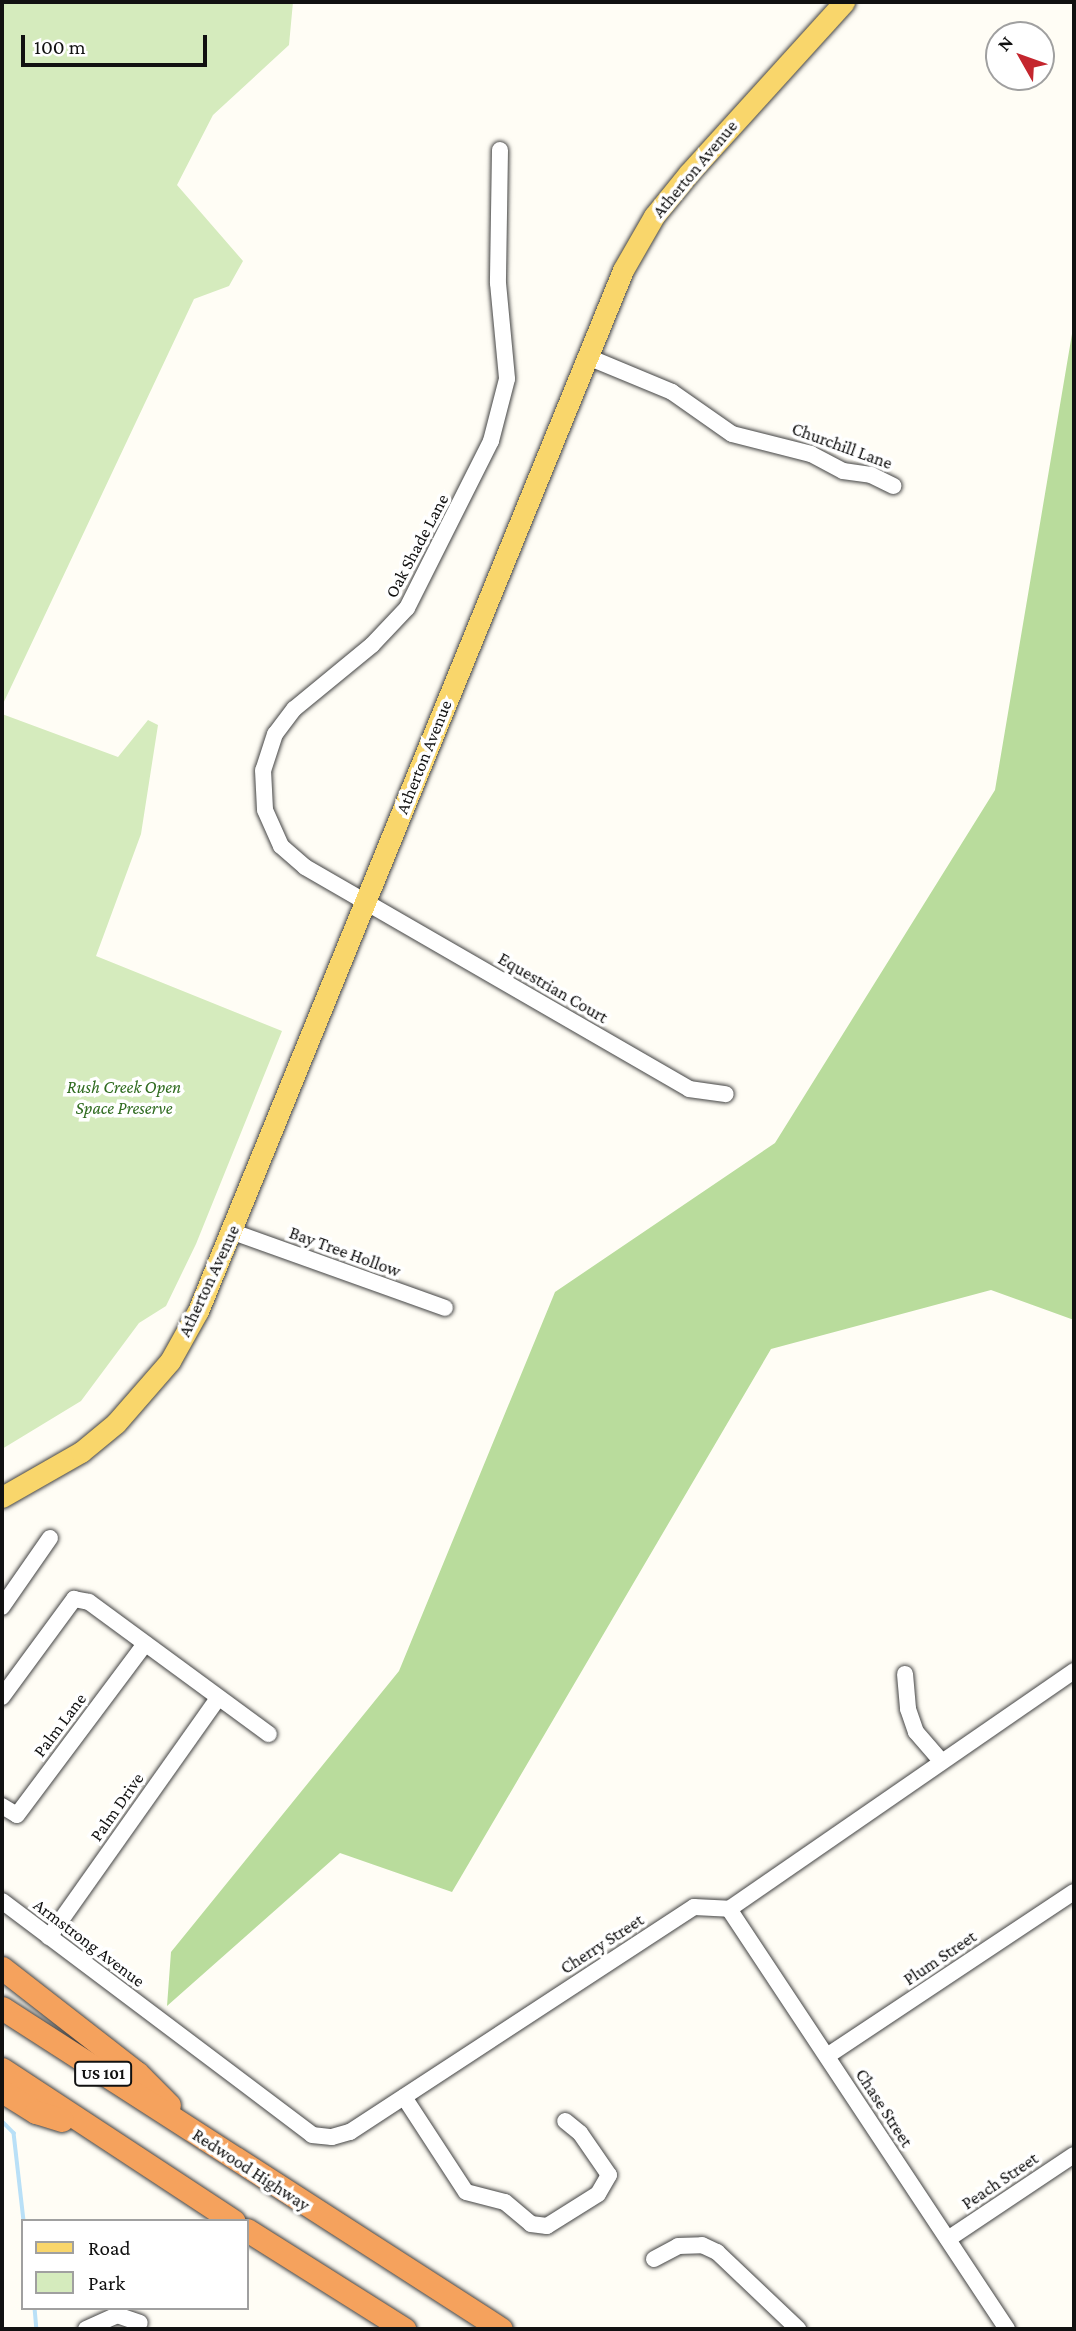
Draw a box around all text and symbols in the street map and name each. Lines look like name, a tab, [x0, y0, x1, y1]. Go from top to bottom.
scale bar	[24, 21, 210, 65]
north arrow	[985, 21, 1055, 91]
text: N	[993, 32, 1017, 55]
text: 100 m	[34, 35, 86, 59]
street label: Atherton Avenue	[648, 116, 742, 222]
street label: Churchill Lane	[789, 418, 895, 474]
street label: Oak Shade Lane	[381, 490, 453, 602]
street label: Atherton Avenue	[391, 697, 457, 817]
street label: Equestrian Court	[494, 948, 612, 1028]
park label: Rush Creek Open Space Preserve	[67, 1077, 181, 1120]
street label: Atherton Avenue	[174, 1222, 244, 1340]
street label: Bay Tree Hollow	[286, 1222, 404, 1282]
street label: Palm Lane	[29, 1689, 91, 1761]
street label: Palm Drive	[86, 1769, 148, 1845]
street label: Armstrong Avenue	[29, 1894, 149, 1992]
street label: Cherry Street	[556, 1909, 648, 1979]
street label: Plum Street	[899, 1926, 981, 1990]
road number: US 101	[73, 2062, 133, 2086]
street label: Chase Street	[851, 2065, 917, 2151]
street label: Redwood Highway	[188, 2124, 314, 2216]
street label: Peach Street	[958, 2148, 1042, 2214]
legend	[21, 2219, 248, 2310]
text: Road	[88, 2236, 131, 2260]
text: Park	[88, 2271, 125, 2295]

